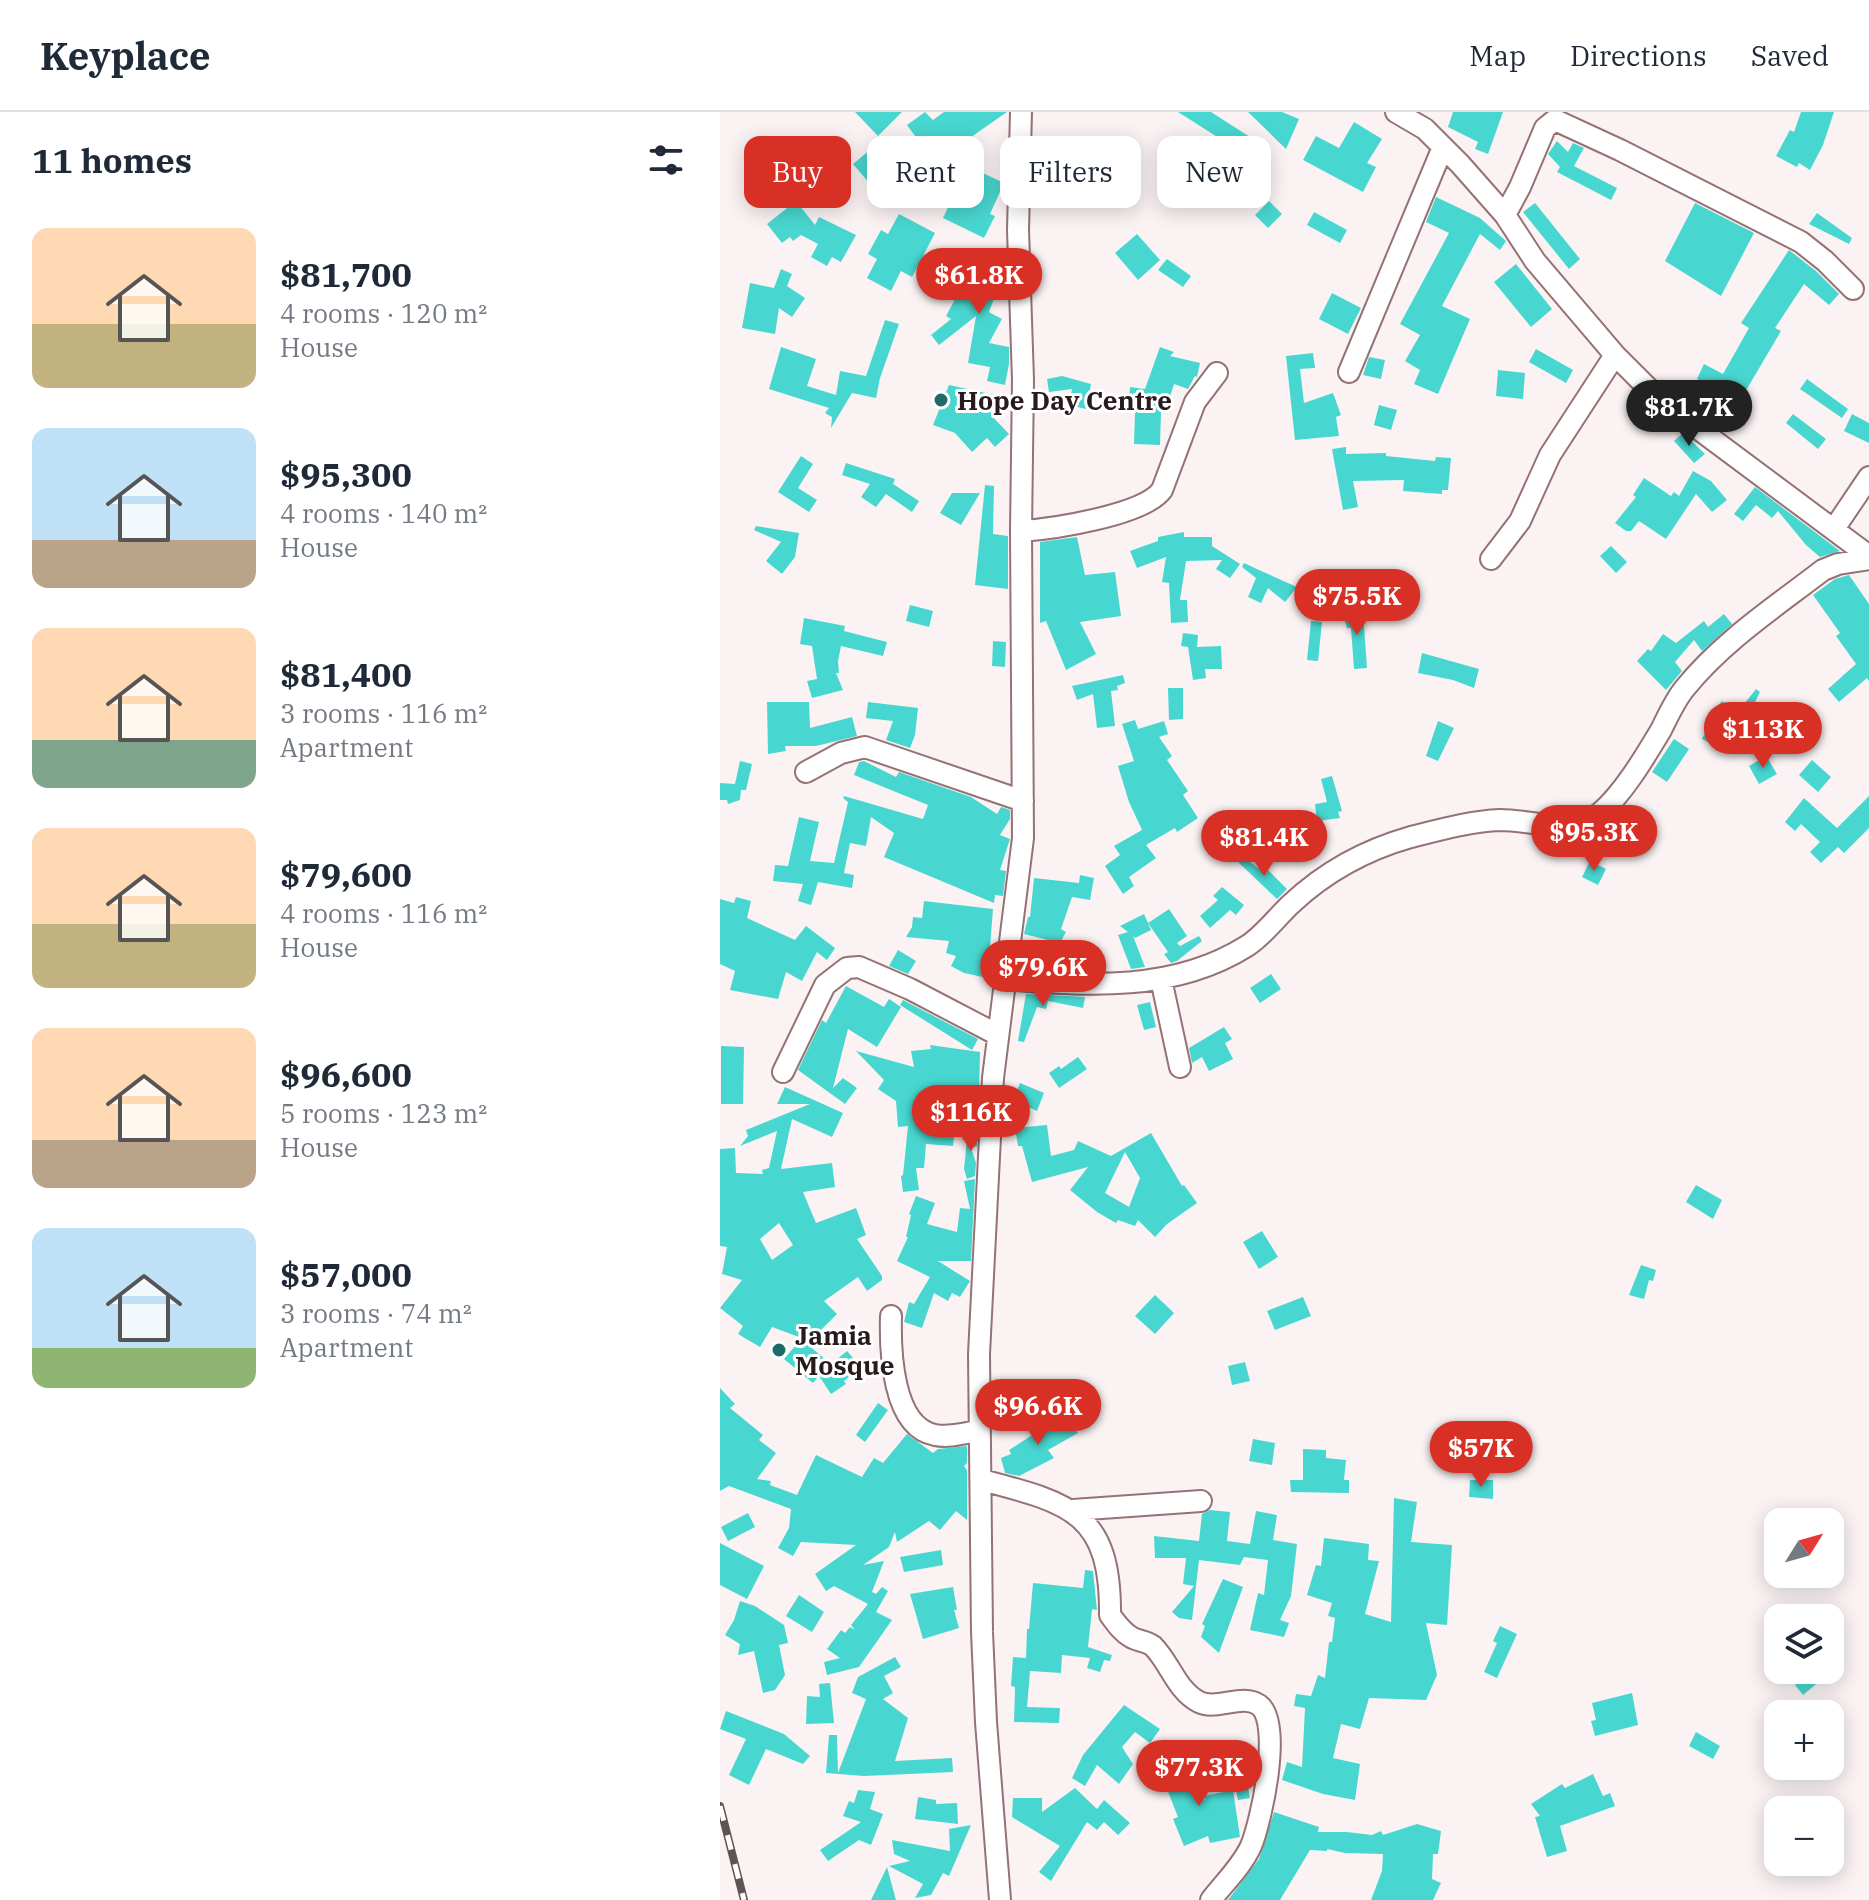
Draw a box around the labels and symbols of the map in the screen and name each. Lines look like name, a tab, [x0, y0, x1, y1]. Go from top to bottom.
pin: $61.8K	[914, 248, 1044, 316]
pin: $81.7K	[1624, 380, 1754, 448]
place label: Hope Day Centre	[957, 383, 1172, 417]
marker: Hope Day Centre	[932, 391, 950, 409]
pin: $75.5K	[1292, 569, 1422, 637]
pin: $113K	[1707, 702, 1819, 770]
pin: $95.3K	[1529, 805, 1659, 873]
pin: $81.4K	[1199, 810, 1329, 878]
pin: $79.6K	[978, 940, 1108, 1008]
pin: $116K	[915, 1085, 1027, 1153]
place label: Jamia Mosque	[795, 1318, 894, 1382]
marker: Jamia Mosque	[770, 1341, 788, 1359]
pin: $96.6K	[973, 1379, 1103, 1447]
pin: $57K	[1434, 1421, 1528, 1489]
north arrow	[1764, 1508, 1844, 1588]
pin: $77.3K	[1134, 1740, 1264, 1808]

